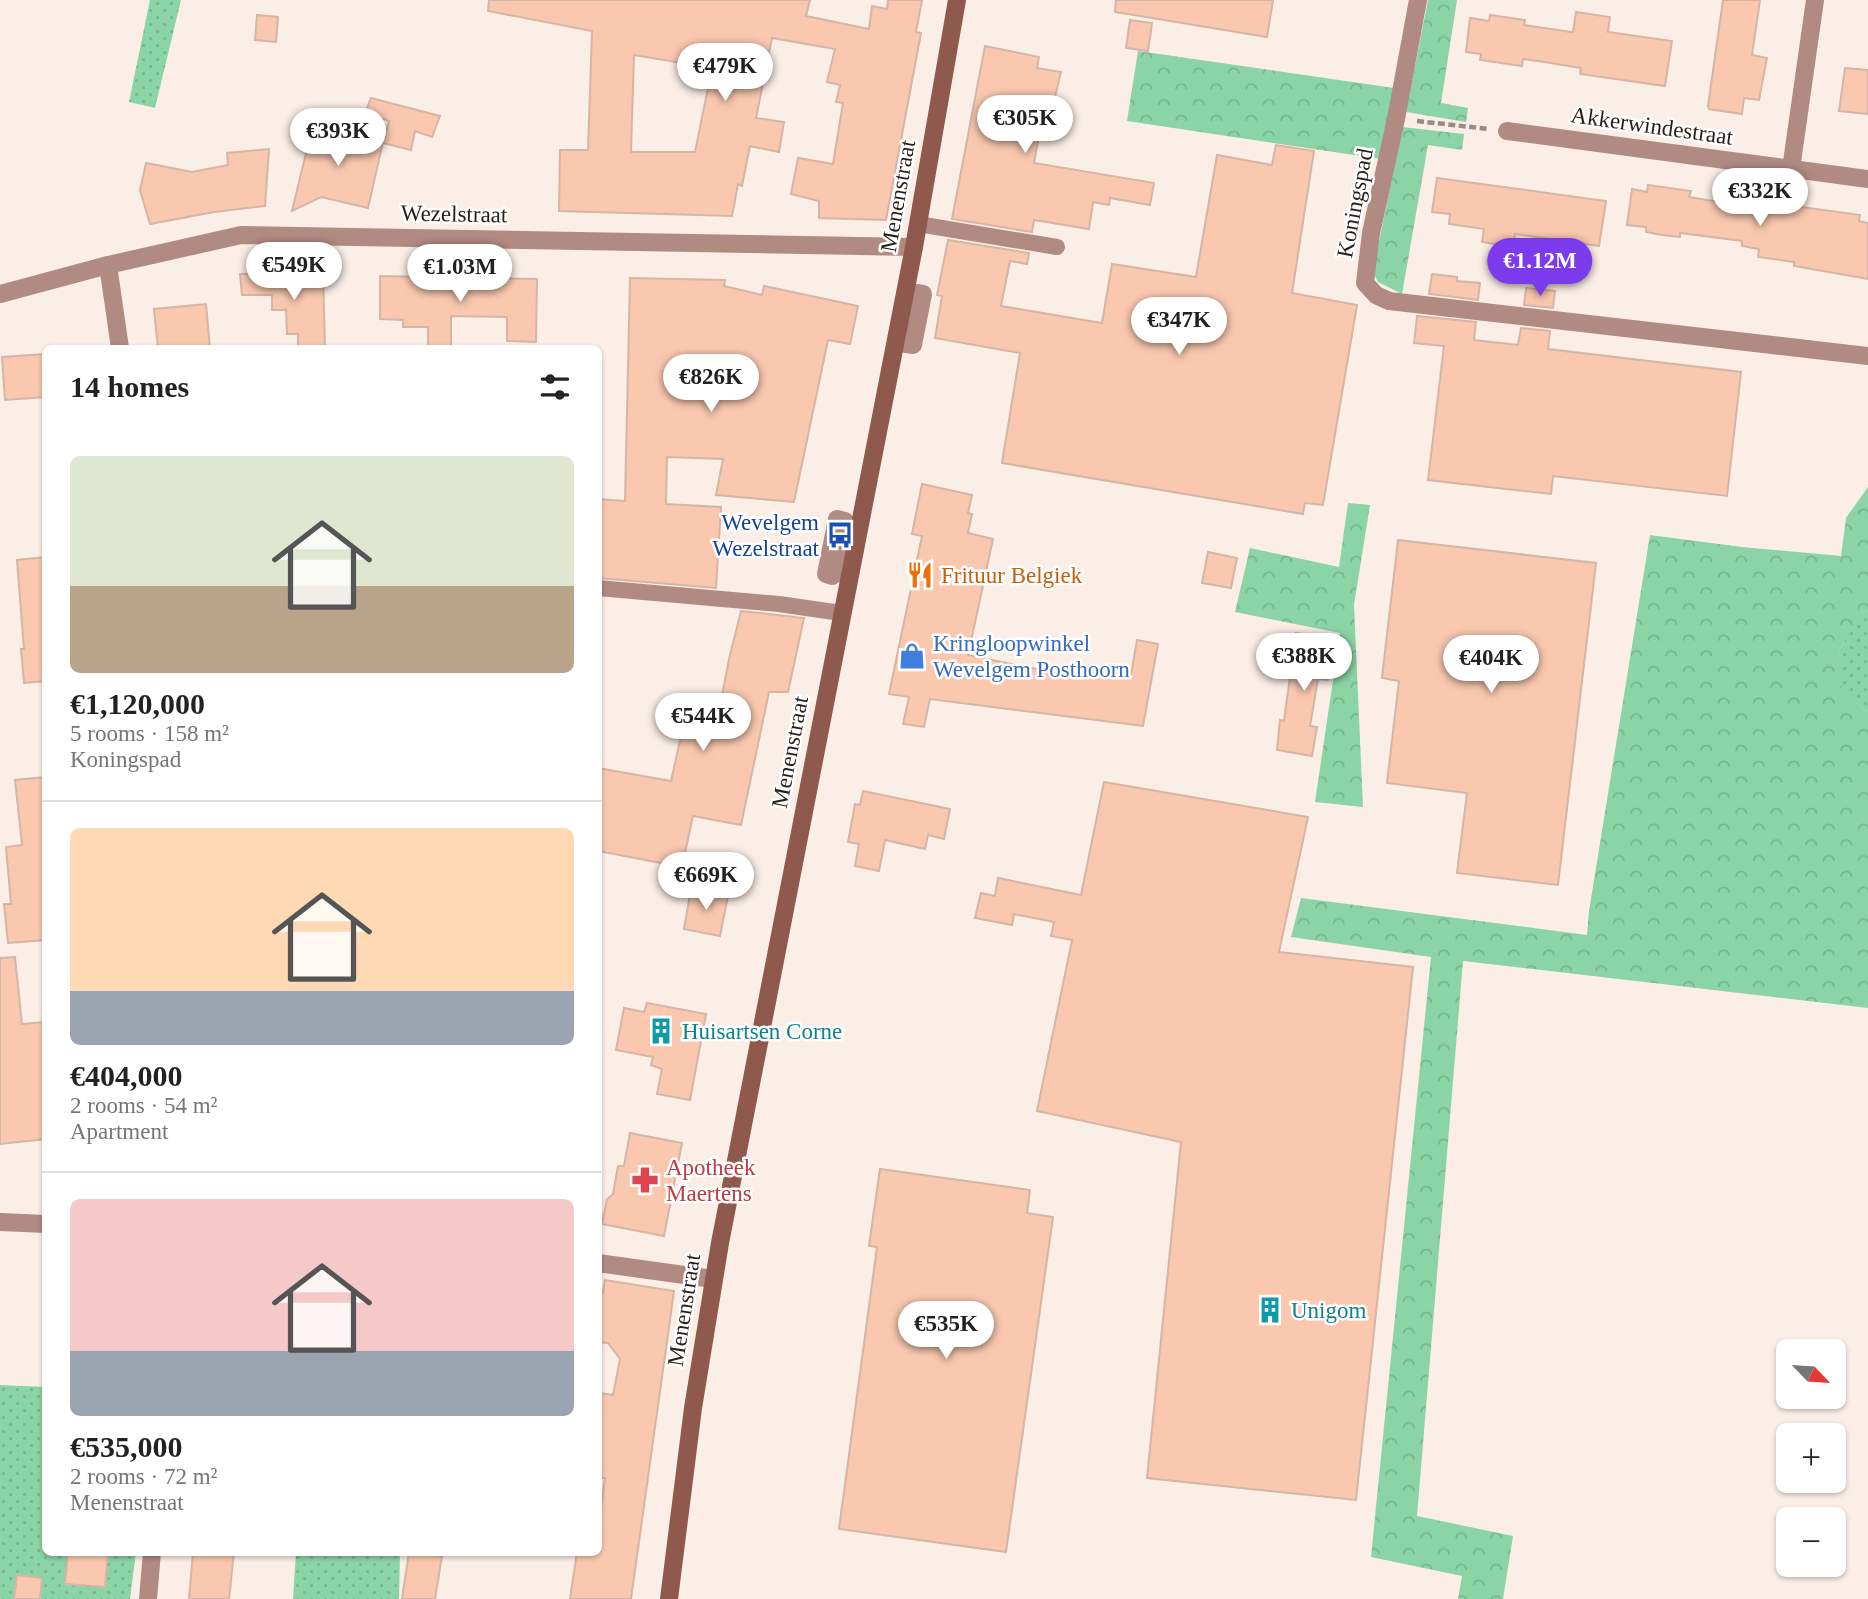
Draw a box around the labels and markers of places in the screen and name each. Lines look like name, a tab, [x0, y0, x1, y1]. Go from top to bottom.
pin: €479K	[676, 43, 774, 103]
pin: €305K	[976, 96, 1074, 155]
pin: €393K	[289, 108, 387, 168]
pin: €332K	[1711, 168, 1809, 228]
pin: €1.12M	[1483, 238, 1597, 298]
pin: €549K	[245, 243, 343, 302]
pin: €1.03M	[403, 244, 517, 304]
pin: €347K	[1130, 298, 1228, 357]
pin: €826K	[662, 354, 760, 414]
place label: Wevelgem Wezelstraat	[712, 510, 820, 561]
bus stop icon: Wevelgem Wezelstraat	[825, 520, 855, 550]
restaurant icon: Frituur Belgiek	[905, 560, 935, 590]
place label: Frituur Belgiek	[941, 563, 1083, 588]
place label: Kringloopwinkel Wevelgem Posthoorn	[933, 631, 1130, 682]
pin: €388K	[1255, 634, 1353, 693]
pin: €404K	[1442, 636, 1540, 695]
shop icon: Kringloopwinkel Wevelgem Posthoorn	[897, 641, 927, 671]
pin: €544K	[654, 694, 752, 753]
pin: €669K	[657, 852, 755, 912]
building icon: Huisartsen Corne	[646, 1016, 676, 1046]
place label: Huisartsen Corne	[682, 1019, 842, 1044]
place label: Apotheek Maertens	[666, 1155, 756, 1206]
pharmacy icon: Apotheek Maertens	[630, 1165, 660, 1195]
building icon: Unigom	[1255, 1295, 1285, 1325]
place label: Unigom	[1291, 1298, 1367, 1323]
pin: €535K	[897, 1302, 995, 1361]

